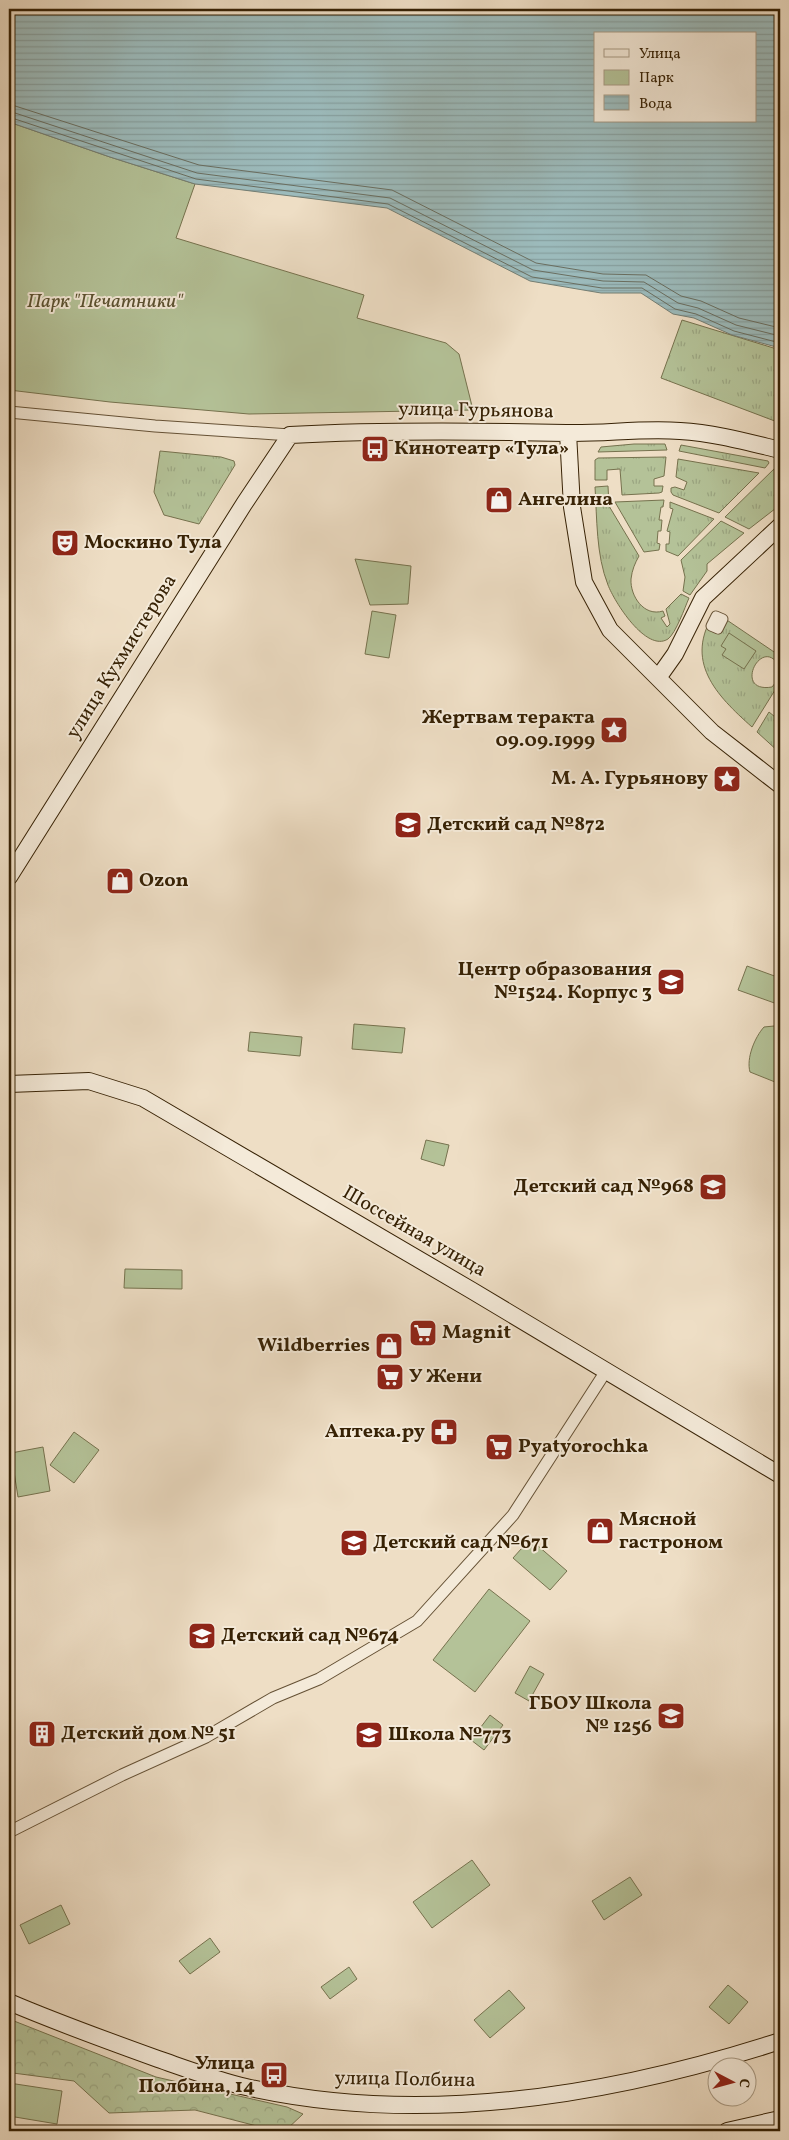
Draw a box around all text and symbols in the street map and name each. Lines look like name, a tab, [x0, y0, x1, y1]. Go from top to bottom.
legend	[594, 32, 756, 122]
text: Улица	[639, 44, 681, 65]
text: Парк	[639, 68, 674, 89]
text: Вода	[639, 94, 672, 115]
park label: Парк "Печатники"	[27, 288, 184, 316]
street label: улица Гурьянова	[398, 396, 554, 426]
bus stop icon: Кинотеатр «Тула»	[360, 434, 390, 464]
place label: Кинотеатр «Тула»	[394, 435, 569, 463]
shop icon: Ангелина	[484, 485, 514, 515]
place label: Ангелина	[518, 486, 613, 514]
theatre icon: Москино Тула	[50, 528, 80, 558]
place label: Москино Тула	[84, 529, 222, 557]
street label: улица Кухмистерова	[60, 569, 184, 745]
place label: Жертвам теракта 09.09.1999	[422, 704, 595, 755]
place icon: Жертвам теракта 09.09.1999	[599, 715, 629, 745]
place icon: М. А. Гурьянову	[712, 764, 742, 794]
place label: М. А. Гурьянову	[551, 765, 708, 793]
school or university icon: Детский сад №872	[393, 810, 423, 840]
place label: Детский сад №872	[427, 811, 605, 839]
shop icon: Ozon	[105, 866, 135, 896]
place label: Ozon	[139, 867, 189, 895]
place label: Центр образования №1524. Корпус 3	[458, 956, 652, 1007]
school or university icon: Центр образования №1524. Корпус 3	[656, 967, 686, 997]
school or university icon: Детский сад №968	[698, 1172, 728, 1202]
place label: Детский сад №968	[514, 1173, 694, 1201]
street label: Шоссейная улица	[337, 1179, 491, 1285]
supermarket icon: Magnit	[408, 1318, 438, 1348]
place label: Magnit	[442, 1319, 511, 1347]
shop icon: Wildberries	[374, 1331, 404, 1361]
place label: Wildberries	[257, 1332, 370, 1360]
supermarket icon: У Жени	[375, 1362, 405, 1392]
place label: У Жени	[409, 1363, 482, 1391]
pharmacy icon: Аптека.ру	[429, 1417, 459, 1447]
place label: Аптека.ру	[325, 1418, 425, 1446]
supermarket icon: Pyatyorochka	[484, 1432, 514, 1462]
place label: Pyatyorochka	[518, 1433, 648, 1461]
place label: Мясной гастроном	[619, 1506, 723, 1557]
shop icon: Мясной гастроном	[585, 1516, 615, 1546]
school or university icon: Детский сад №671	[339, 1528, 369, 1558]
place label: Детский сад №671	[373, 1529, 549, 1557]
school or university icon: Детский сад №674	[187, 1621, 217, 1651]
place label: Детский сад №674	[221, 1622, 399, 1650]
place label: ГБОУ Школа № 1256	[529, 1690, 652, 1741]
school or university icon: ГБОУ Школа № 1256	[656, 1701, 686, 1731]
building icon: Детский дом № 51	[27, 1719, 57, 1749]
place label: Детский дом № 51	[61, 1720, 236, 1748]
school or university icon: Школа №773	[354, 1720, 384, 1750]
place label: Школа №773	[388, 1721, 511, 1749]
place label: Улица Полбина, 14	[138, 2050, 255, 2101]
north arrow	[706, 2058, 756, 2108]
bus stop icon: Улица Полбина, 14	[259, 2060, 289, 2090]
street label: улица Полбина	[334, 2065, 476, 2095]
text: С	[734, 2078, 753, 2089]

